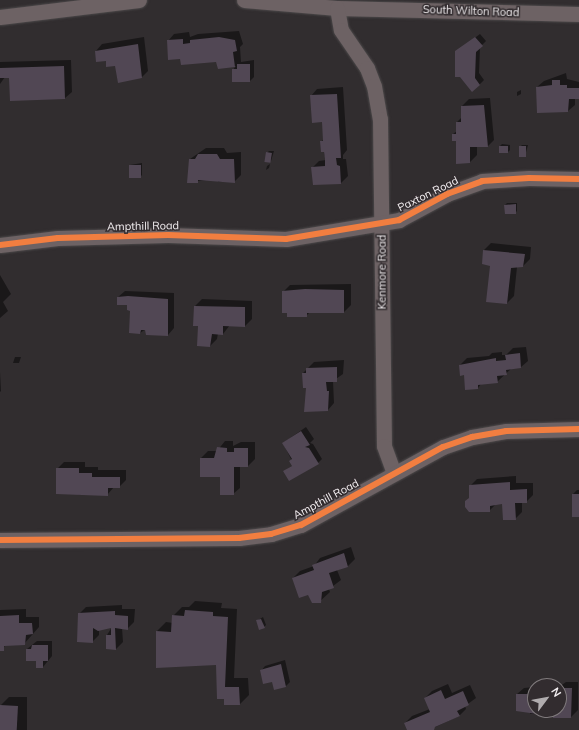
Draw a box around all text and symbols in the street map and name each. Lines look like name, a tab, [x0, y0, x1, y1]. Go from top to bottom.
street label: South Wilton Road	[423, 3, 519, 19]
street label: Paxton Road	[396, 174, 460, 214]
street label: Ampthill Road	[107, 219, 179, 233]
street label: Kenmore Road	[375, 235, 389, 309]
street label: Ampthill Road	[291, 476, 361, 522]
north arrow	[527, 678, 567, 718]
text: N	[548, 685, 564, 699]

